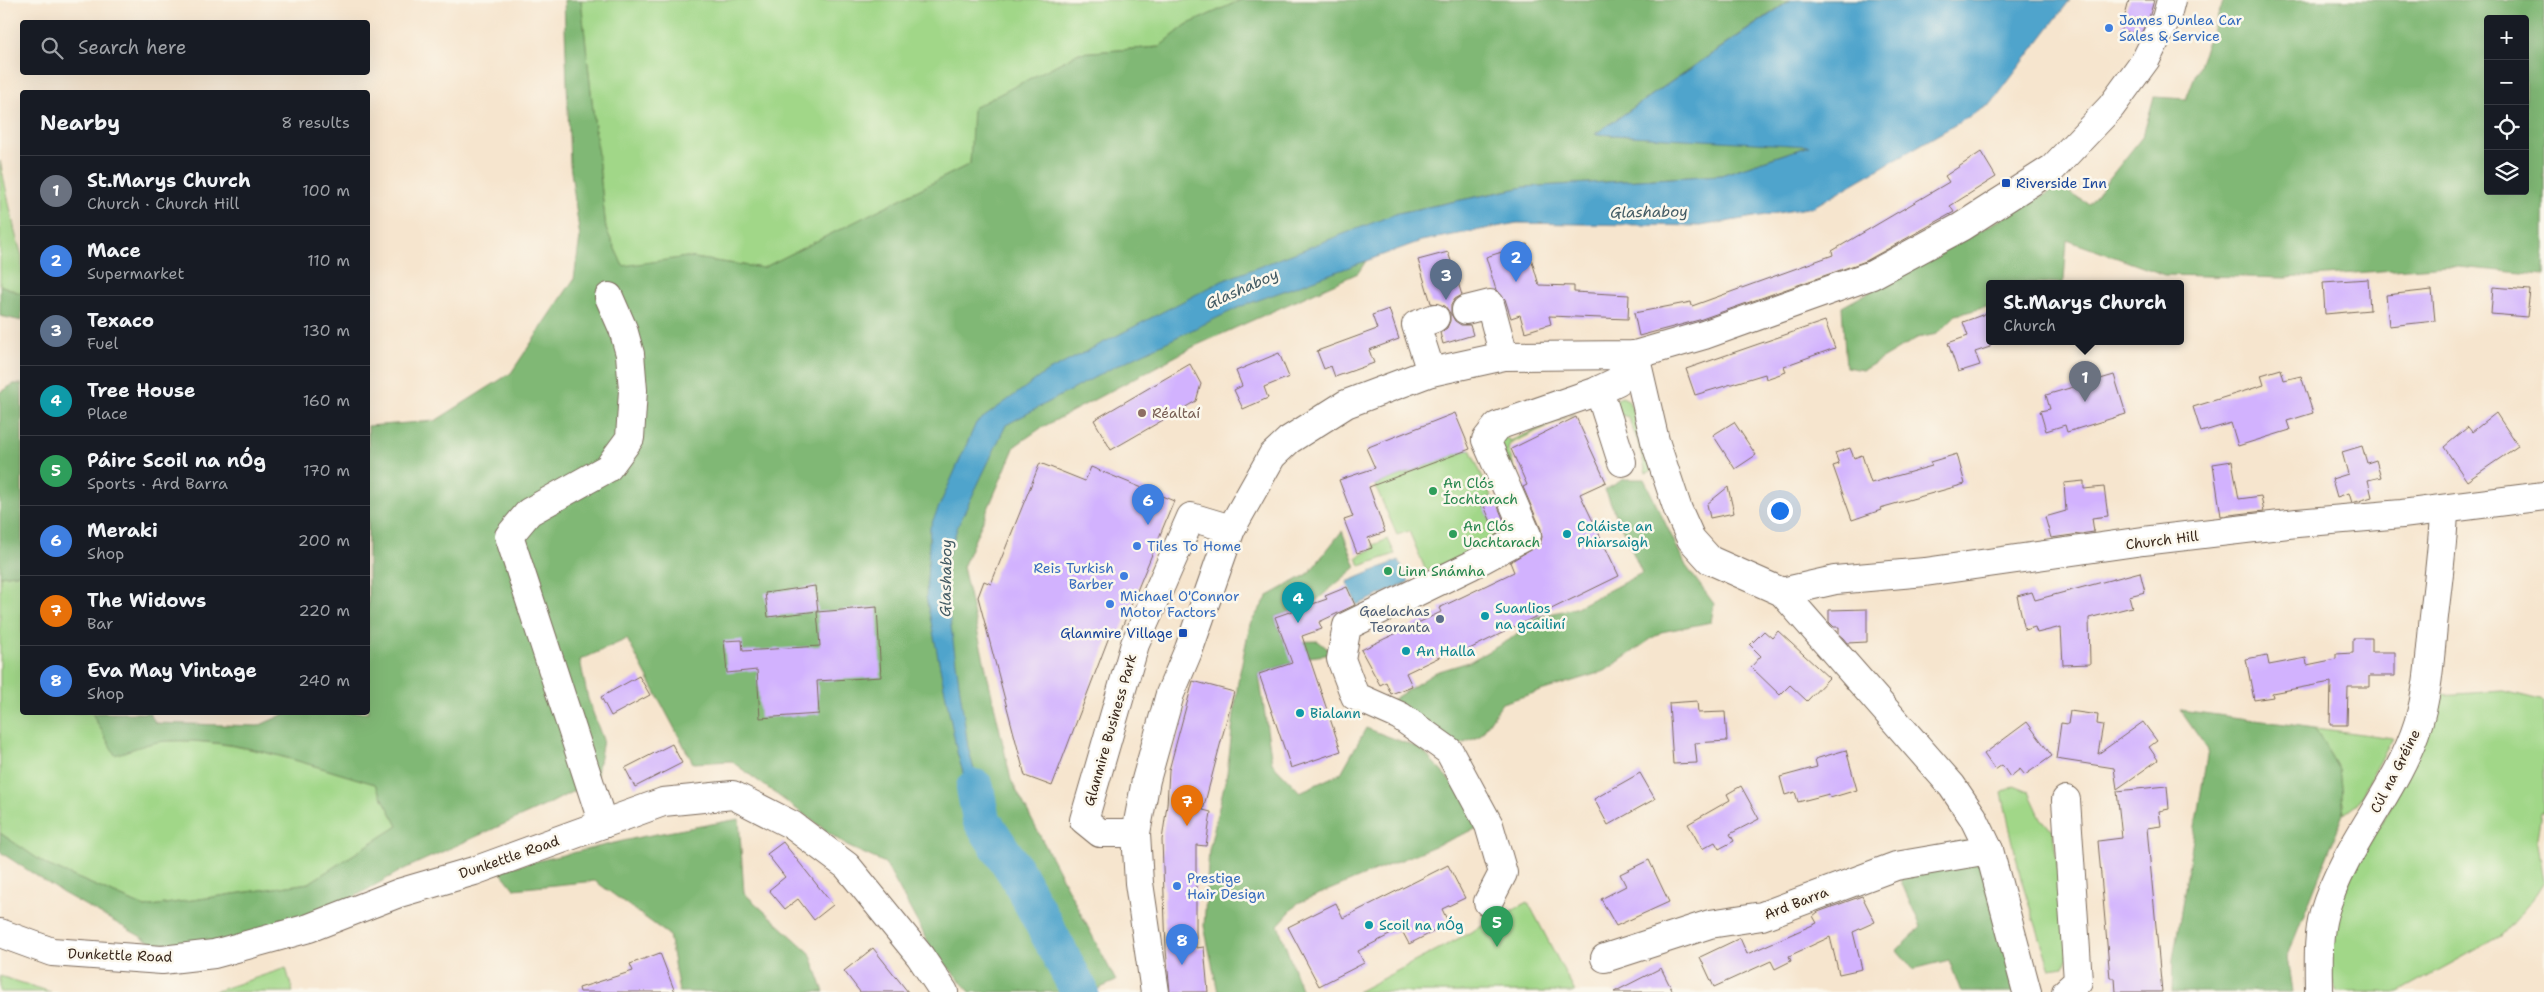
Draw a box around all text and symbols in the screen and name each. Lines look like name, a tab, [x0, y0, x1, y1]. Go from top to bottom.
place label: James Dunlea Car Sales & Service	[2119, 11, 2242, 45]
map controls	[2484, 15, 2529, 195]
button: +	[2484, 15, 2529, 60]
search box	[20, 20, 370, 75]
marker: James Dunlea Car Sales & Service	[2103, 22, 2115, 34]
icon: search	[38, 34, 66, 62]
text: Search here	[78, 35, 187, 60]
button: −	[2484, 60, 2529, 105]
button: locate	[2484, 105, 2529, 150]
text: Nearby	[40, 109, 120, 137]
text: 8 results	[281, 112, 350, 133]
button: layers	[2484, 150, 2529, 195]
text: St.Marys Church	[87, 168, 251, 193]
place label: Riverside Inn	[2016, 174, 2107, 192]
marker: Riverside Inn	[2000, 177, 2012, 189]
text: 1	[52, 180, 60, 201]
text: 100 m	[302, 180, 350, 201]
text: Church · Church Hill	[87, 193, 239, 214]
water label: Glashaboy	[1610, 201, 1688, 223]
text: Mace	[87, 238, 141, 263]
pin: 2	[1500, 241, 1532, 282]
text: 2	[50, 250, 62, 271]
text: 110 m	[307, 250, 350, 271]
pin: 3	[1430, 259, 1462, 300]
text: Supermarket	[87, 263, 184, 284]
water label: Glashaboy	[1202, 264, 1282, 314]
popup	[1986, 280, 2184, 345]
text: St.Marys Church	[2003, 290, 2167, 315]
text: Texaco	[87, 308, 154, 333]
text: Church	[2003, 315, 2056, 336]
text: 3	[50, 320, 62, 341]
text: 130 m	[303, 320, 350, 341]
text: Fuel	[87, 333, 118, 354]
pin: 1	[2069, 361, 2101, 402]
text: Tree House	[87, 378, 195, 403]
text: 4	[50, 390, 62, 411]
text: 160 m	[303, 390, 350, 411]
text: Place	[87, 403, 128, 424]
place label: Réaltaí	[1152, 404, 1200, 422]
marker: Réaltaí	[1136, 407, 1148, 419]
text: Páirc Scoil na nÓg	[87, 448, 266, 473]
text: 5	[51, 460, 61, 481]
text: 170 m	[303, 460, 350, 481]
text: Sports · Ard Barra	[87, 473, 228, 494]
place label: An Clós Íochtarach	[1443, 474, 1518, 508]
pin: 6	[1132, 484, 1164, 525]
marker: An Clós Íochtarach	[1427, 485, 1439, 497]
your location	[1767, 498, 1793, 524]
place label: An Clós Uachtarach	[1463, 517, 1540, 551]
place label: Coláiste an Phiarsaigh	[1577, 517, 1653, 551]
text: Meraki	[87, 518, 158, 543]
street label: Church Hill	[2124, 526, 2200, 553]
marker: An Clós Uachtarach	[1447, 528, 1459, 540]
marker: Coláiste an Phiarsaigh	[1561, 528, 1573, 540]
text: 6	[50, 530, 62, 551]
text: 200 m	[298, 530, 350, 551]
place label: Tiles To Home	[1147, 537, 1242, 555]
water label: Glashaboy	[935, 539, 957, 617]
marker: Tiles To Home	[1131, 540, 1143, 552]
text: Shop	[87, 543, 124, 564]
place label: Reis Turkish Barber	[1034, 559, 1114, 593]
place label: Linn Snámha	[1398, 562, 1485, 580]
marker: Linn Snámha	[1382, 565, 1394, 577]
marker: Reis Turkish Barber	[1118, 570, 1130, 582]
pin: 4	[1282, 582, 1314, 623]
place label: Michael O'Connor Motor Factors	[1120, 587, 1240, 621]
text: The Widows	[87, 588, 206, 613]
marker: Michael O'Connor Motor Factors	[1104, 598, 1116, 610]
place label: Suanlios na gcailiní	[1495, 599, 1565, 633]
text: 7	[50, 600, 62, 621]
text: 220 m	[298, 600, 350, 621]
place label: Gaelachas Teoranta	[1359, 602, 1430, 636]
marker: Suanlios na gcailiní	[1479, 610, 1491, 622]
text: Bar	[87, 613, 114, 634]
marker: Gaelachas Teoranta	[1434, 613, 1446, 625]
place label: Glanmire Village	[1060, 624, 1173, 642]
marker: Glanmire Village	[1177, 627, 1189, 639]
place label: An Halla	[1416, 642, 1475, 660]
marker: An Halla	[1400, 645, 1412, 657]
street label: Glanmire Business Park	[1080, 652, 1140, 808]
text: Eva May Vintage	[87, 658, 257, 683]
text: 8	[50, 670, 62, 691]
text: 240 m	[298, 670, 350, 691]
text: Shop	[87, 683, 124, 704]
place label: Bialann	[1310, 704, 1361, 722]
marker: Bialann	[1294, 707, 1306, 719]
street label: Cúl na Gréine	[2366, 726, 2424, 816]
pin: 7	[1171, 785, 1203, 826]
street label: Dunkettle Road	[456, 831, 562, 883]
place label: Prestige Hair Design	[1187, 869, 1266, 903]
marker: Prestige Hair Design	[1171, 880, 1183, 892]
street label: Ard Barra	[1762, 883, 1831, 923]
pin: 5	[1481, 906, 1513, 947]
place label: Scoil na nÓg	[1379, 916, 1464, 934]
marker: Scoil na nÓg	[1363, 919, 1375, 931]
pin: 8	[1166, 924, 1198, 965]
street label: Dunkettle Road	[67, 944, 173, 966]

